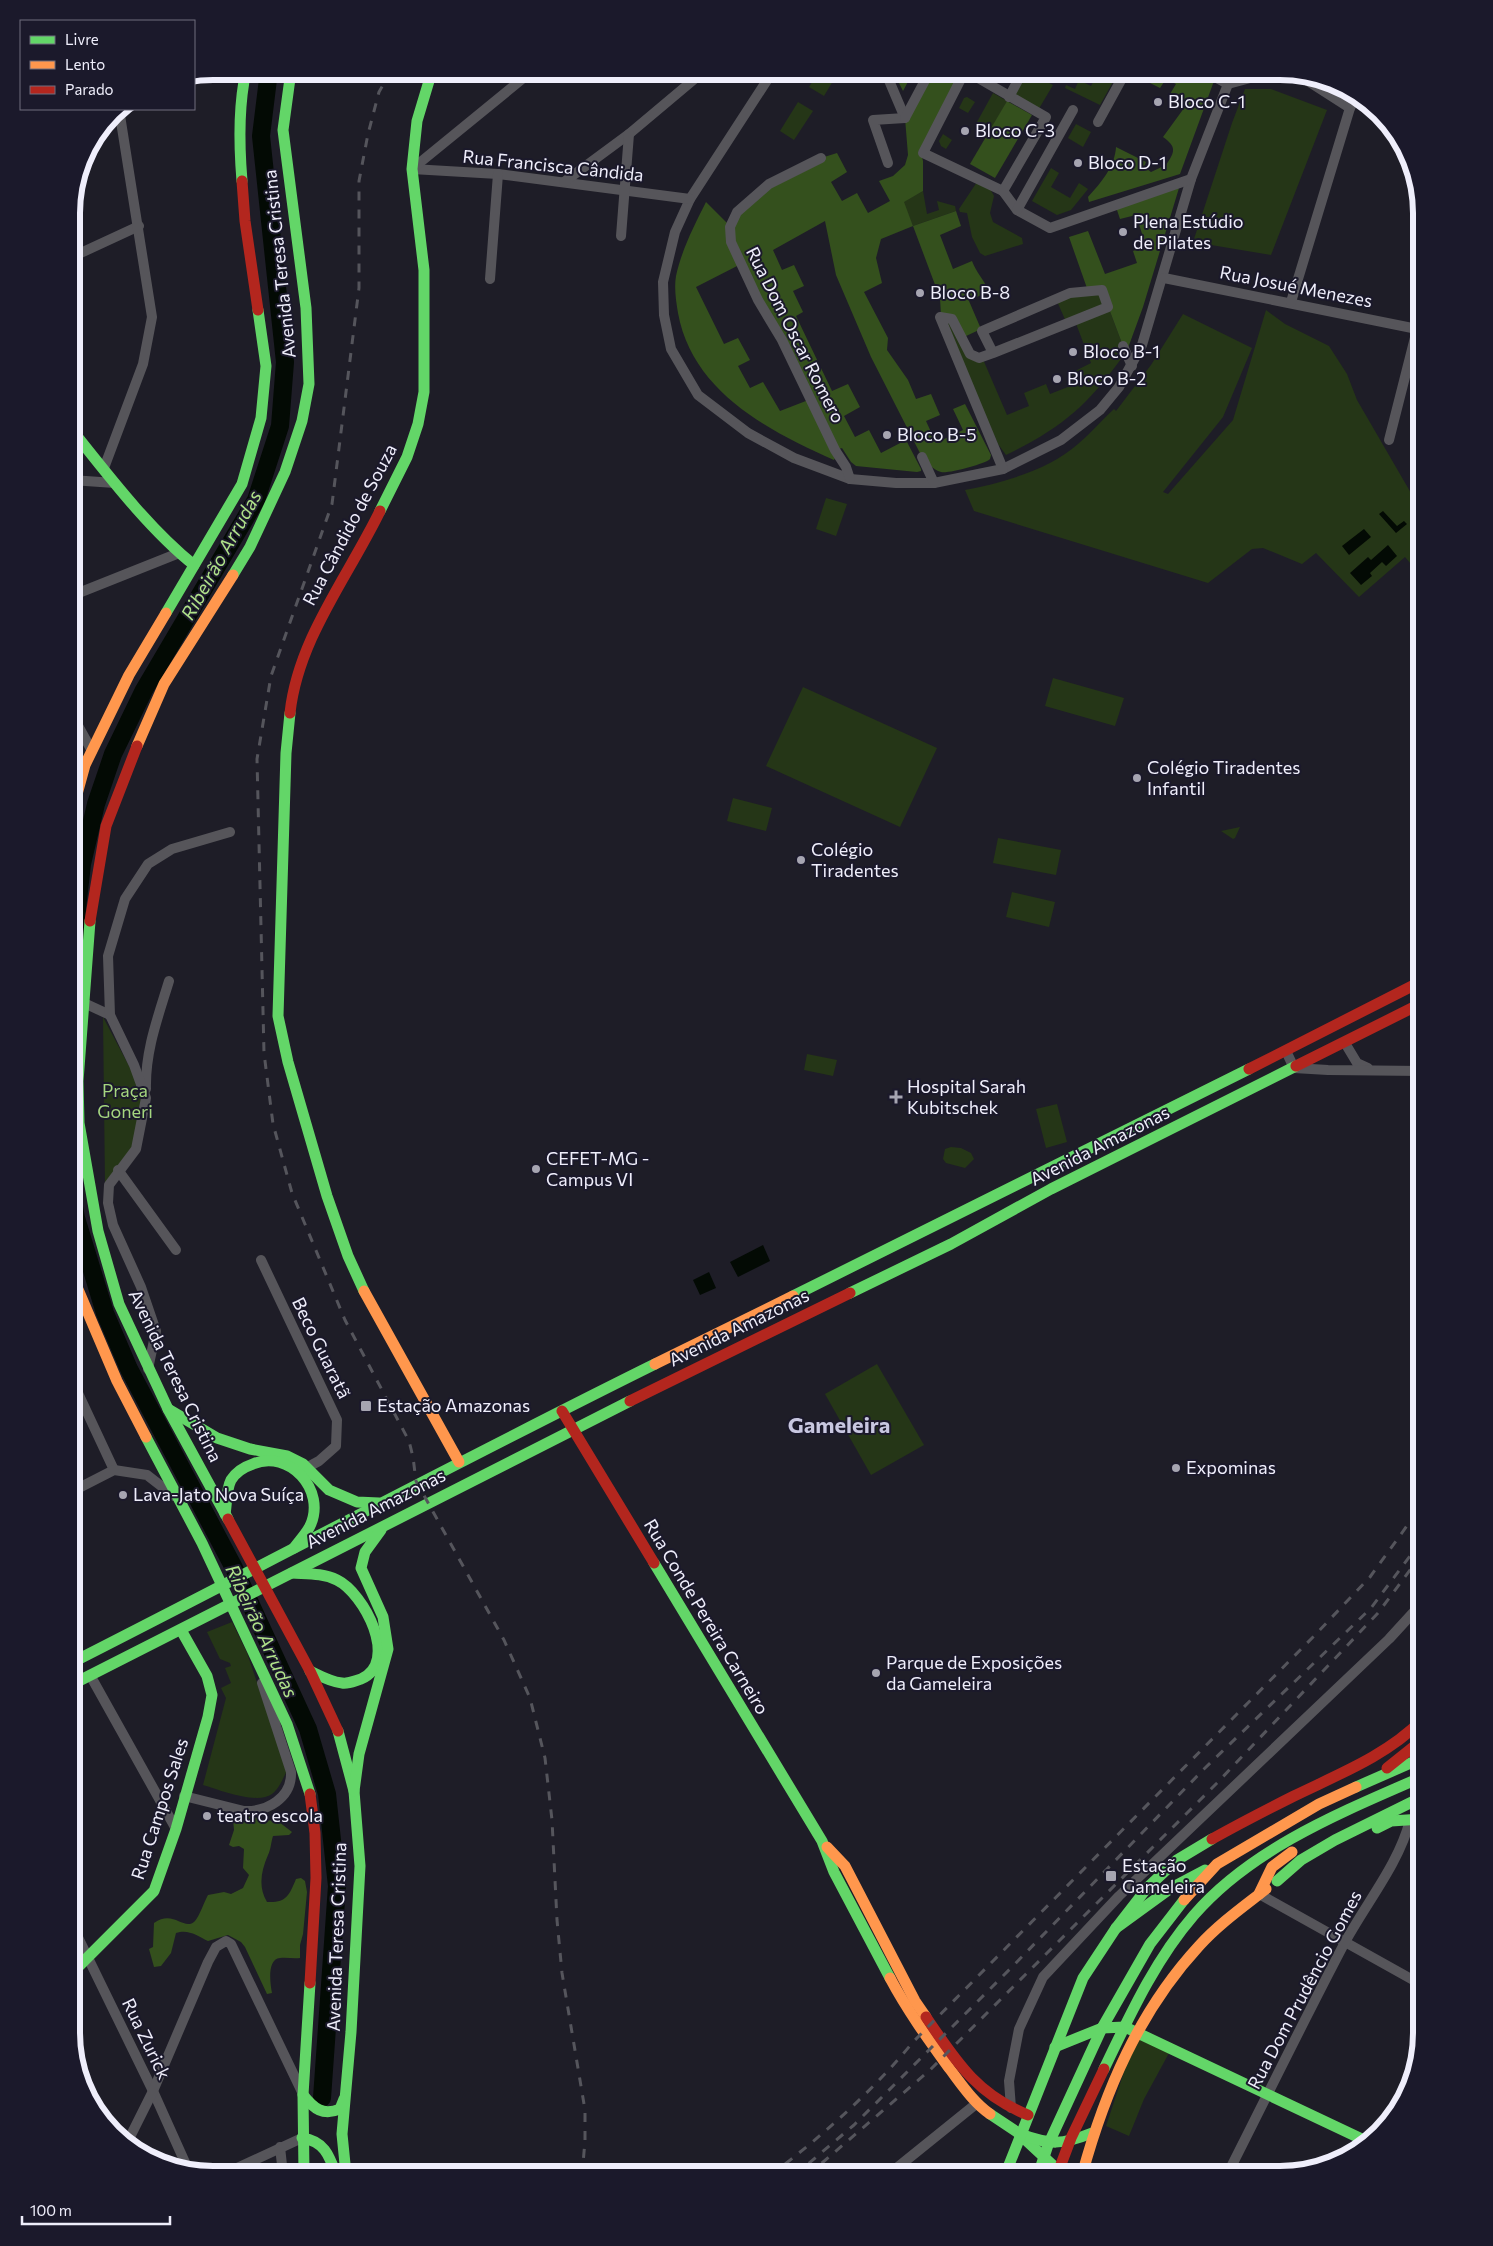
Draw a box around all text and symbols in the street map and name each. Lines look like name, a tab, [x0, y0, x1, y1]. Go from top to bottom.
legend	[20, 20, 195, 110]
text: Livre	[65, 30, 99, 48]
text: Lento	[65, 55, 105, 73]
text: Parado	[65, 80, 114, 98]
place label: Bloco C-1	[1168, 90, 1245, 112]
marker: Bloco C-1	[1152, 96, 1164, 108]
place label: Bloco C-3	[975, 119, 1055, 141]
marker: Bloco C-3	[959, 125, 971, 137]
street label: Rua Francisca Cândida	[461, 145, 645, 185]
place label: Bloco D-1	[1088, 151, 1167, 173]
marker: Bloco D-1	[1072, 157, 1084, 169]
street label: Avenida Teresa Cristina	[258, 169, 300, 359]
place label: Plena Estúdio de Pilates	[1133, 210, 1244, 253]
marker: Plena Estúdio de Pilates	[1117, 226, 1129, 238]
street label: Rua Dom Oscar Romero	[742, 243, 850, 426]
street label: Rua Josué Menezes	[1218, 260, 1374, 312]
place label: Bloco B-8	[930, 281, 1010, 303]
marker: Bloco B-8	[914, 287, 926, 299]
place label: Bloco B-1	[1083, 340, 1160, 362]
marker: Bloco B-1	[1067, 346, 1079, 358]
place label: Bloco B-2	[1067, 367, 1146, 389]
marker: Bloco B-2	[1051, 373, 1063, 385]
place label: Bloco B-5	[897, 423, 977, 445]
marker: Bloco B-5	[881, 429, 893, 441]
street label: Rua Cândido de Souza	[297, 440, 401, 609]
water label: Ribeirão Arrudas	[175, 486, 266, 624]
place label: Colégio Tiradentes Infantil	[1147, 756, 1300, 799]
marker: Colégio Tiradentes Infantil	[1131, 772, 1143, 784]
place label: Colégio Tiradentes	[811, 838, 899, 881]
marker: Colégio Tiradentes	[795, 854, 807, 866]
place label: Hospital Sarah Kubitschek	[907, 1075, 1026, 1118]
park label: Praça Goneri	[97, 1079, 153, 1122]
marker: Hospital Sarah Kubitschek	[889, 1090, 903, 1104]
street label: Avenida Amazonas	[1026, 1100, 1173, 1190]
place label: CEFET-MG - Campus VI	[546, 1147, 649, 1190]
marker: CEFET-MG - Campus VI	[530, 1163, 542, 1175]
street label: Avenida Amazonas	[665, 1284, 812, 1371]
street label: Avenida Teresa Cristina	[124, 1286, 227, 1466]
street label: Beco Guaratã	[288, 1293, 356, 1402]
place label: Estação Amazonas	[377, 1394, 530, 1416]
marker: Estação Amazonas	[359, 1399, 373, 1413]
district label: Gameleira	[788, 1411, 890, 1438]
place label: Expominas	[1186, 1456, 1276, 1478]
marker: Expominas	[1170, 1462, 1182, 1474]
street label: Avenida Amazonas	[302, 1463, 449, 1553]
place label: Lava-Jato Nova Suíça	[133, 1483, 304, 1505]
marker: Lava-Jato Nova Suíça	[117, 1489, 129, 1501]
street label: Rua Conde Pereira Carneiro	[640, 1515, 774, 1718]
water label: Ribeirão Arrudas	[221, 1560, 304, 1701]
place label: Parque de Exposições da Gameleira	[886, 1651, 1062, 1694]
marker: Parque de Exposições da Gameleira	[870, 1667, 882, 1679]
street label: Rua Campos Sales	[126, 1735, 192, 1882]
place label: teatro escola	[217, 1804, 323, 1826]
marker: teatro escola	[201, 1810, 213, 1822]
street label: Avenida Teresa Cristina	[322, 1842, 350, 2032]
place label: Estação Gameleira	[1122, 1854, 1205, 1897]
marker: Estação Gameleira	[1104, 1869, 1118, 1883]
street label: Rua Dom Prudêncio Gomes	[1242, 1886, 1366, 2093]
street label: Rua Zurick	[118, 1994, 176, 2083]
scale bar	[22, 2194, 170, 2226]
text: 100 m	[30, 2201, 72, 2219]

